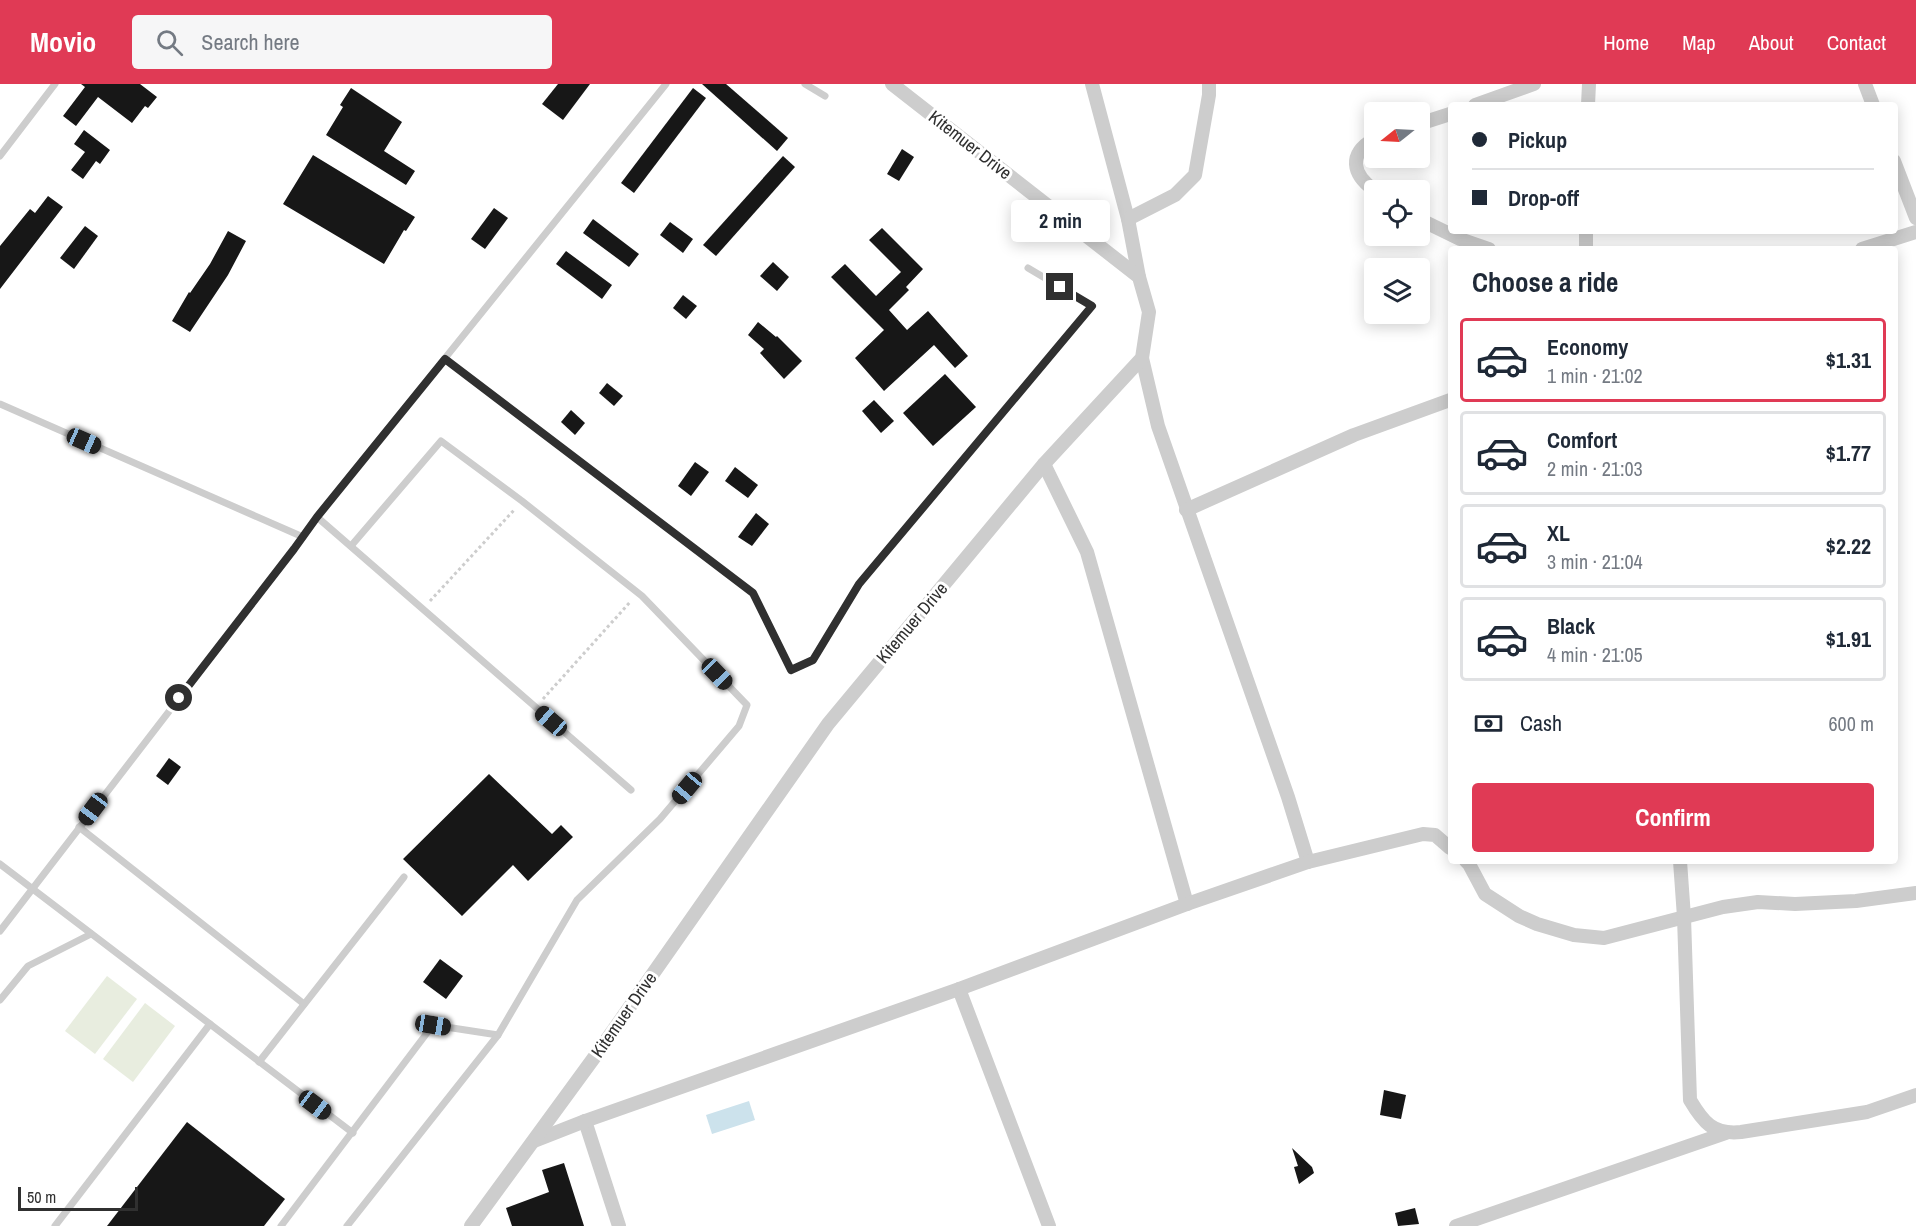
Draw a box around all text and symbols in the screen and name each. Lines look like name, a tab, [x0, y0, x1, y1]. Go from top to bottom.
search box	[132, 15, 552, 69]
text: Movio	[30, 23, 96, 61]
icon: search	[153, 26, 186, 59]
text: Search here	[201, 27, 300, 57]
text: Home	[1603, 28, 1649, 57]
text: Map	[1682, 28, 1716, 57]
text: About	[1749, 28, 1794, 57]
text: Contact	[1827, 28, 1886, 57]
north arrow	[1364, 102, 1430, 168]
map controls	[1364, 102, 1430, 324]
street label: Kitemuer Drive	[924, 104, 1017, 185]
text: Pickup	[1508, 125, 1567, 155]
button: locate	[1364, 180, 1430, 246]
text: Drop-off	[1508, 183, 1579, 213]
callout: 2 min	[1010, 200, 1110, 242]
text: 2 min	[1039, 207, 1082, 234]
button: layers	[1364, 258, 1430, 324]
text: Choose a ride	[1472, 264, 1618, 300]
route end	[1046, 273, 1073, 300]
text: Economy	[1547, 332, 1628, 362]
icon: car	[1475, 333, 1529, 387]
text: $1.31	[1826, 345, 1871, 375]
text: 1 min · 21:02	[1547, 362, 1643, 389]
car	[64, 425, 104, 457]
text: Comfort	[1547, 425, 1617, 455]
icon: car	[1475, 426, 1529, 480]
text: $1.77	[1826, 438, 1871, 468]
text: 2 min · 21:03	[1547, 455, 1643, 482]
text: XL	[1547, 518, 1570, 548]
icon: car	[1475, 519, 1529, 573]
text: $2.22	[1826, 531, 1871, 561]
text: 3 min · 21:04	[1547, 548, 1643, 575]
street label: Kitemuer Drive	[870, 577, 953, 669]
text: Black	[1547, 611, 1595, 641]
icon: car	[1475, 612, 1529, 666]
text: $1.91	[1826, 624, 1871, 654]
text: 4 min · 21:05	[1547, 641, 1643, 668]
car	[698, 655, 736, 693]
route start	[165, 684, 192, 711]
car	[532, 702, 570, 740]
icon: cash	[1472, 707, 1505, 740]
text: Cash	[1520, 708, 1562, 738]
text: 600 m	[1828, 710, 1874, 737]
car	[669, 768, 705, 808]
button: Confirm	[1472, 783, 1874, 852]
car	[75, 789, 111, 829]
street label: Kitemuer Drive	[585, 967, 662, 1063]
car	[414, 1013, 452, 1037]
car	[295, 1087, 335, 1123]
scale bar	[18, 1184, 138, 1212]
text: 50 m	[27, 1186, 56, 1208]

